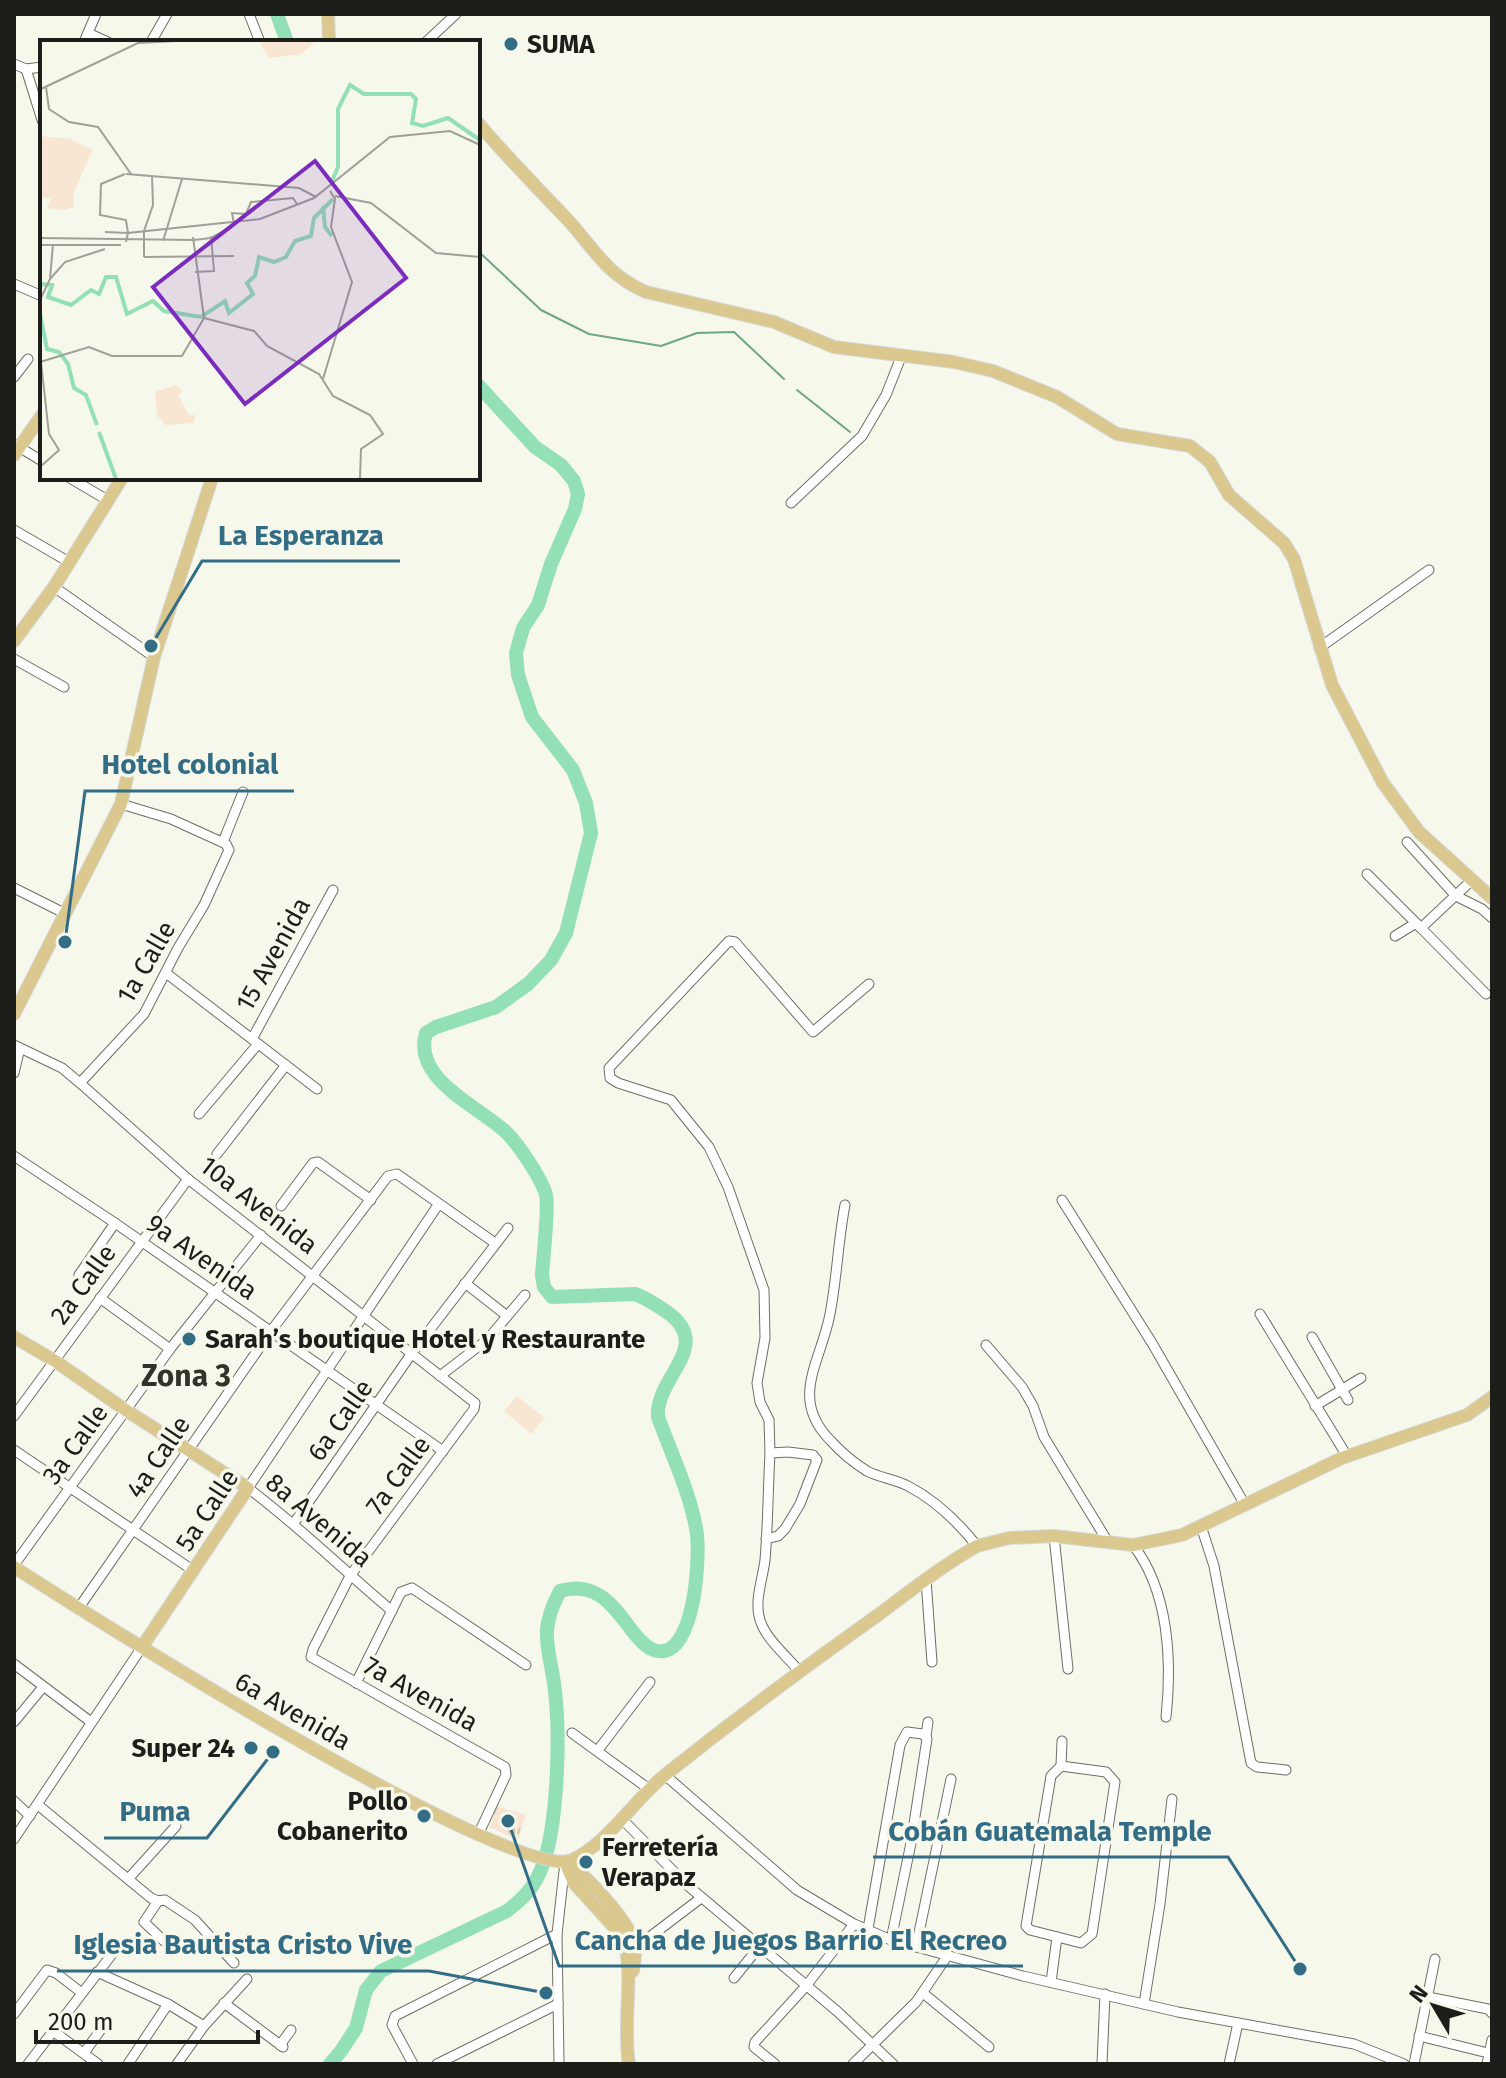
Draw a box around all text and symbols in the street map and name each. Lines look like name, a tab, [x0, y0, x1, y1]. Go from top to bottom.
place label: SUMA	[527, 29, 595, 60]
marker: SUMA	[502, 35, 520, 53]
inset map	[40, 40, 480, 480]
callout: La Esperanza	[202, 509, 400, 561]
text: La Esperanza	[218, 519, 384, 552]
callout: Hotel colonial	[85, 739, 294, 791]
text: Hotel colonial	[102, 748, 279, 781]
street label: 15 Avenida	[230, 892, 317, 1017]
street label: 1a Calle	[111, 916, 182, 1009]
street label: 10a Avenida	[194, 1150, 324, 1261]
street label: 9a Avenida	[140, 1208, 263, 1307]
street label: 2a Calle	[44, 1238, 123, 1330]
place label: Sarah’s boutique Hotel y Restaurante	[205, 1324, 645, 1355]
marker: Sarah’s boutique Hotel y Restaurante	[180, 1330, 198, 1348]
district label: Zona 3	[141, 1358, 231, 1394]
street label: 6a Calle	[301, 1374, 380, 1467]
street label: 3a Calle	[36, 1398, 115, 1490]
street label: 4a Calle	[120, 1410, 197, 1504]
street label: 7a Calle	[360, 1430, 437, 1521]
street label: 5a Calle	[169, 1463, 245, 1557]
street label: 8a Avenida	[259, 1467, 378, 1574]
street label: 7a Avenida	[358, 1650, 483, 1738]
street label: 6a Avenida	[229, 1666, 356, 1757]
place label: Super 24	[131, 1733, 235, 1764]
marker: Super 24	[242, 1739, 260, 1757]
callout: Puma	[104, 1786, 207, 1838]
place label: Pollo Cobanerito	[277, 1786, 408, 1847]
text: Puma	[119, 1795, 191, 1828]
callout: Cobán Guatemala Temple	[873, 1805, 1228, 1857]
marker: Pollo Cobanerito	[415, 1807, 433, 1825]
text: Cobán Guatemala Temple	[888, 1815, 1212, 1848]
place label: Ferretería Verapaz	[601, 1832, 718, 1893]
marker: Ferretería Verapaz	[577, 1853, 595, 1871]
callout: Cancha de Juegos Barrio El Recreo	[559, 1914, 1023, 1966]
callout: Iglesia Bautista Cristo Vive	[57, 1919, 429, 1971]
text: Cancha de Juegos Barrio El Recreo	[575, 1924, 1007, 1957]
text: Iglesia Bautista Cristo Vive	[73, 1928, 413, 1961]
north arrow	[1394, 1966, 1474, 2046]
text: N	[1404, 1980, 1434, 2008]
scale bar	[36, 1994, 258, 2044]
text: 200 m	[48, 2008, 114, 2036]

